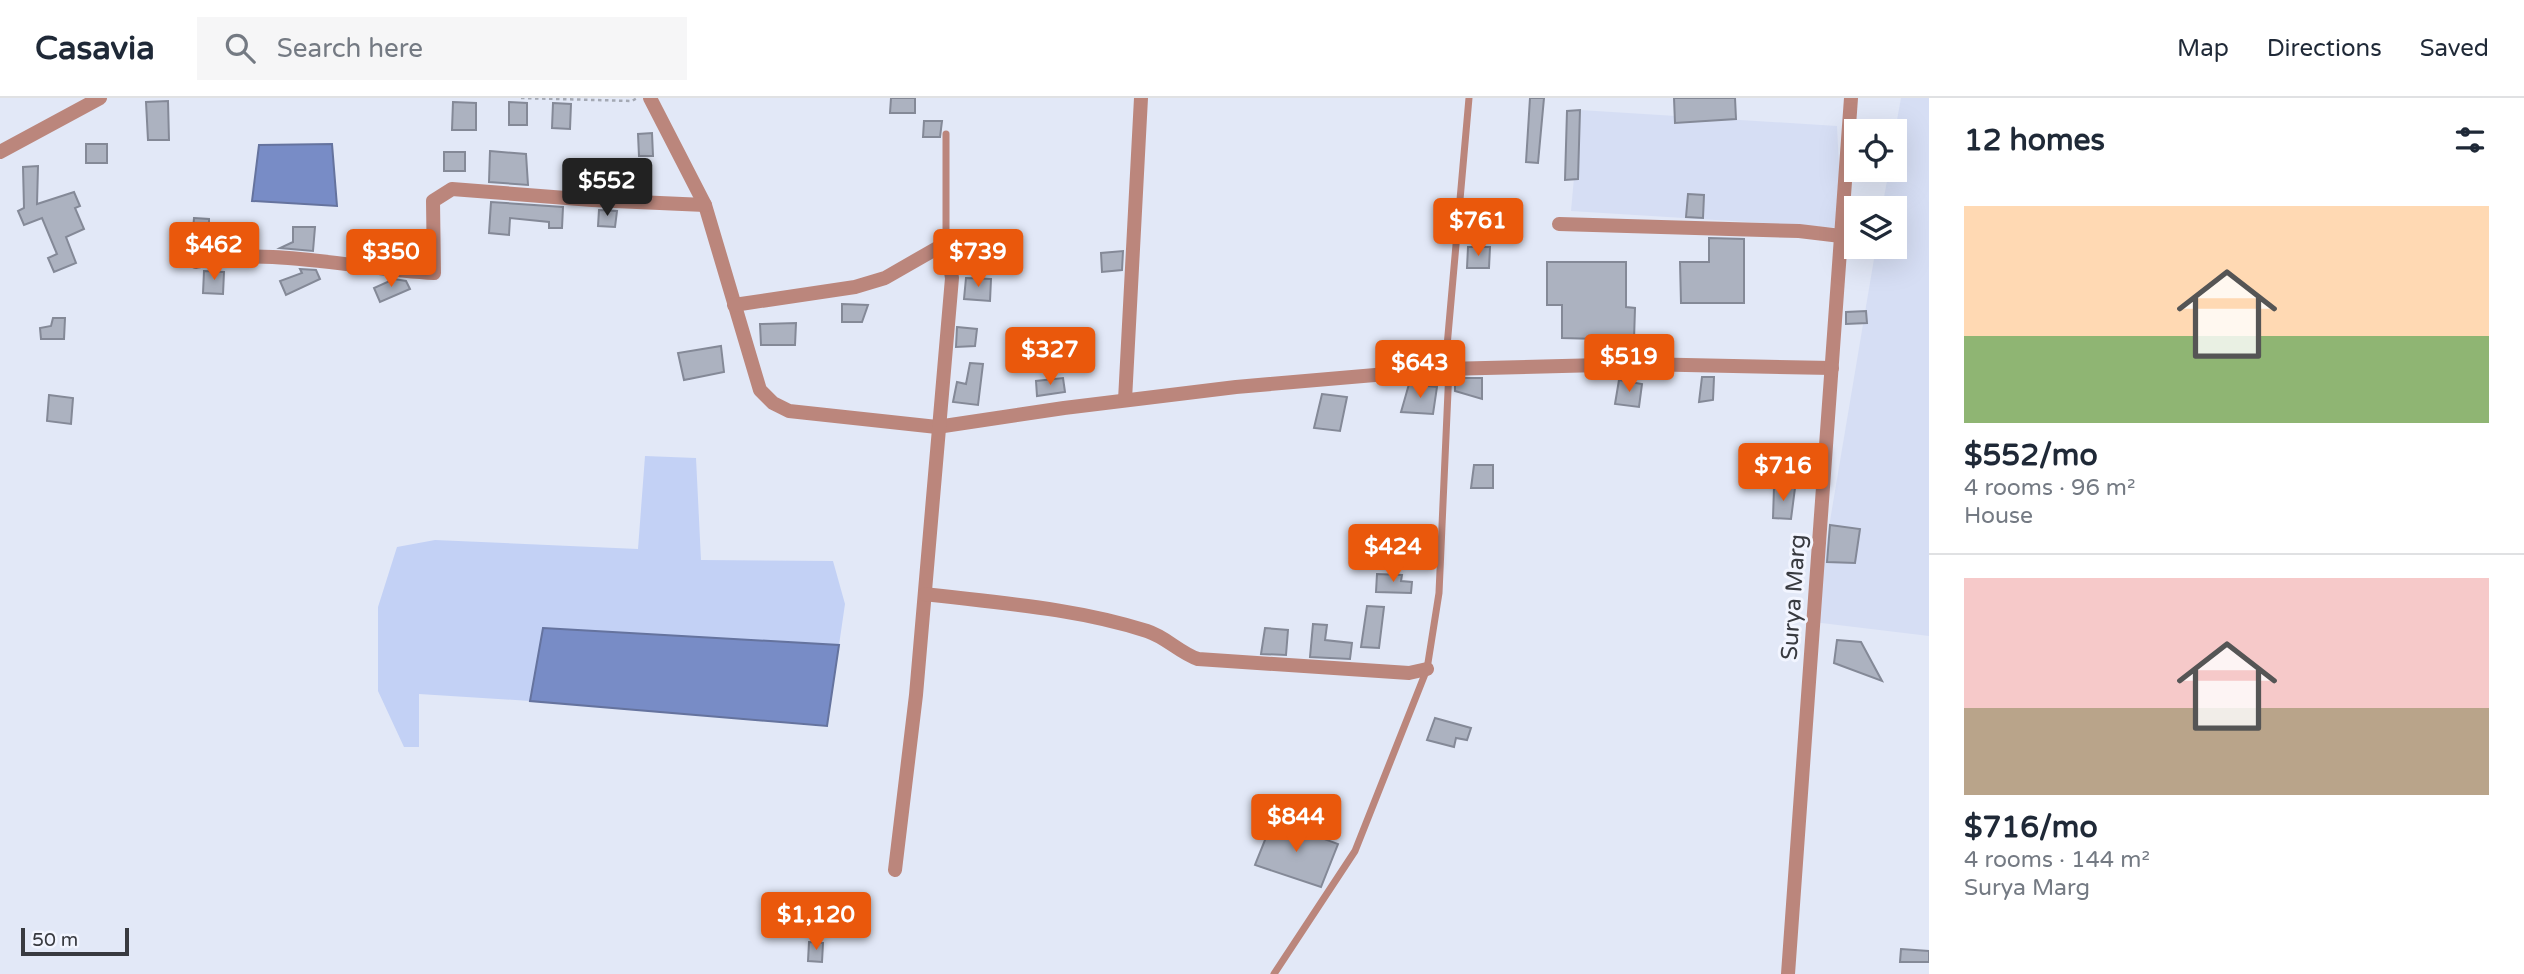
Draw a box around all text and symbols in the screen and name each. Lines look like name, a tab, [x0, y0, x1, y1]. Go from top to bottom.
search box	[197, 17, 687, 80]
text: Casavia	[35, 29, 155, 68]
icon: search	[221, 29, 259, 67]
text: Search here	[277, 33, 423, 64]
text: Map	[2177, 34, 2229, 63]
text: Directions	[2267, 34, 2382, 63]
text: Saved	[2420, 34, 2489, 63]
map controls	[1844, 119, 1907, 259]
button: locate	[1844, 119, 1907, 182]
icon: filters	[2451, 121, 2489, 159]
text: 12 homes	[1964, 122, 2105, 159]
pin: $552	[566, 158, 648, 218]
text: $552	[578, 167, 636, 195]
button: layers	[1844, 196, 1907, 259]
pin: $761	[1437, 198, 1519, 258]
text: $761	[1449, 207, 1507, 235]
pin: $462	[173, 222, 255, 282]
pin: $350	[350, 230, 432, 289]
pin: $739	[937, 230, 1019, 289]
text: $462	[185, 231, 243, 259]
text: $350	[362, 238, 420, 266]
text: $739	[949, 238, 1007, 266]
icon: home	[2164, 251, 2290, 377]
pin: $327	[1009, 328, 1091, 387]
pin: $519	[1588, 334, 1670, 394]
text: $327	[1021, 336, 1079, 364]
pin: $643	[1379, 341, 1461, 400]
text: $519	[1600, 343, 1658, 371]
text: $643	[1391, 349, 1449, 377]
text: $552/mo	[1964, 437, 2098, 474]
pin: $716	[1742, 444, 1824, 503]
text: $716	[1754, 452, 1812, 480]
text: 4 rooms · 96 m²	[1964, 474, 2135, 502]
text: House	[1964, 502, 2033, 530]
pin: $424	[1352, 524, 1434, 584]
text: $424	[1364, 533, 1422, 561]
street label: Surya Marg	[1776, 533, 1812, 661]
icon: home	[2164, 623, 2290, 749]
pin: $844	[1255, 794, 1337, 854]
text: $844	[1267, 803, 1325, 831]
text: $716/mo	[1964, 809, 2098, 846]
text: 4 rooms · 144 m²	[1964, 846, 2150, 874]
text: Surya Marg	[1964, 874, 2090, 902]
pin: $1,120	[759, 892, 873, 952]
text: $1,120	[777, 901, 855, 929]
scale bar	[21, 925, 130, 957]
text: 50 m	[32, 929, 78, 951]

